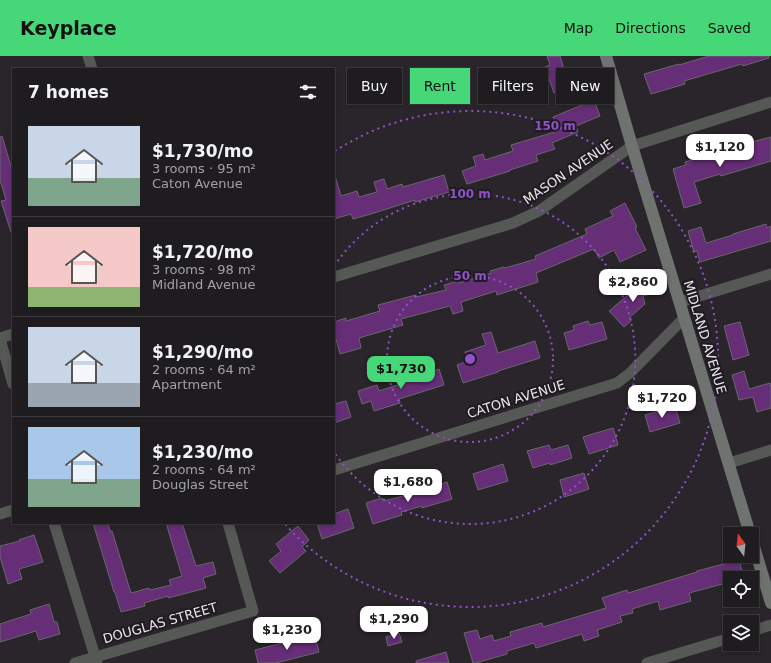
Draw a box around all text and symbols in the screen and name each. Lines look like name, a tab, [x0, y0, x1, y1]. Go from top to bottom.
text: Keyplace	[20, 17, 117, 39]
text: Map	[564, 20, 593, 36]
text: Directions	[615, 20, 686, 36]
text: Saved	[708, 20, 751, 36]
chip: Buy	[347, 68, 402, 104]
chip: Rent	[410, 68, 470, 104]
chip: Filters	[478, 68, 548, 104]
chip: New	[556, 68, 614, 104]
icon: filters	[297, 81, 319, 103]
text: 7 homes	[28, 82, 109, 102]
text: 150 m	[534, 119, 576, 133]
pin: $1,120	[687, 134, 753, 168]
street label: MASON AVENUE	[520, 136, 616, 208]
text: $1,120	[695, 139, 745, 154]
text: $1,730/mo	[152, 141, 253, 161]
icon: home	[60, 142, 108, 190]
text: 3 rooms · 95 m²	[152, 161, 256, 176]
text: Caton Avenue	[152, 176, 243, 191]
text: 100 m	[449, 187, 491, 201]
text: $1,720/mo	[152, 242, 253, 262]
icon: home	[60, 243, 108, 291]
text: 3 rooms · 98 m²	[152, 262, 256, 277]
text: 50 m	[453, 269, 487, 283]
pin: $2,860	[600, 269, 666, 303]
text: $2,860	[608, 274, 658, 289]
text: Midland Avenue	[152, 277, 256, 292]
street label: MIDLAND AVENUE	[681, 278, 729, 396]
text: $1,290/mo	[152, 342, 253, 362]
icon: home	[60, 343, 108, 391]
centre of rings	[463, 352, 477, 366]
pin: $1,730	[368, 356, 434, 390]
text: $1,730	[376, 361, 426, 376]
text: 2 rooms · 64 m²	[152, 362, 256, 377]
text: Apartment	[152, 377, 222, 392]
street label: CATON AVENUE	[465, 377, 567, 421]
pin: $1,720	[629, 385, 695, 419]
text: $1,720	[637, 390, 687, 405]
text: $1,230/mo	[152, 442, 253, 462]
icon: home	[60, 443, 108, 491]
text: 2 rooms · 64 m²	[152, 462, 256, 477]
pin: $1,680	[375, 469, 441, 503]
text: $1,680	[383, 474, 433, 489]
text: Douglas Street	[152, 477, 248, 492]
north arrow	[723, 527, 759, 563]
map controls	[723, 527, 759, 651]
button: locate	[723, 571, 759, 607]
street label: DOUGLAS STREET	[101, 599, 219, 647]
pin: $1,290	[361, 606, 427, 640]
text: $1,290	[369, 611, 419, 626]
button: layers	[723, 615, 759, 651]
pin: $1,230	[254, 617, 320, 651]
text: $1,230	[262, 622, 312, 637]

